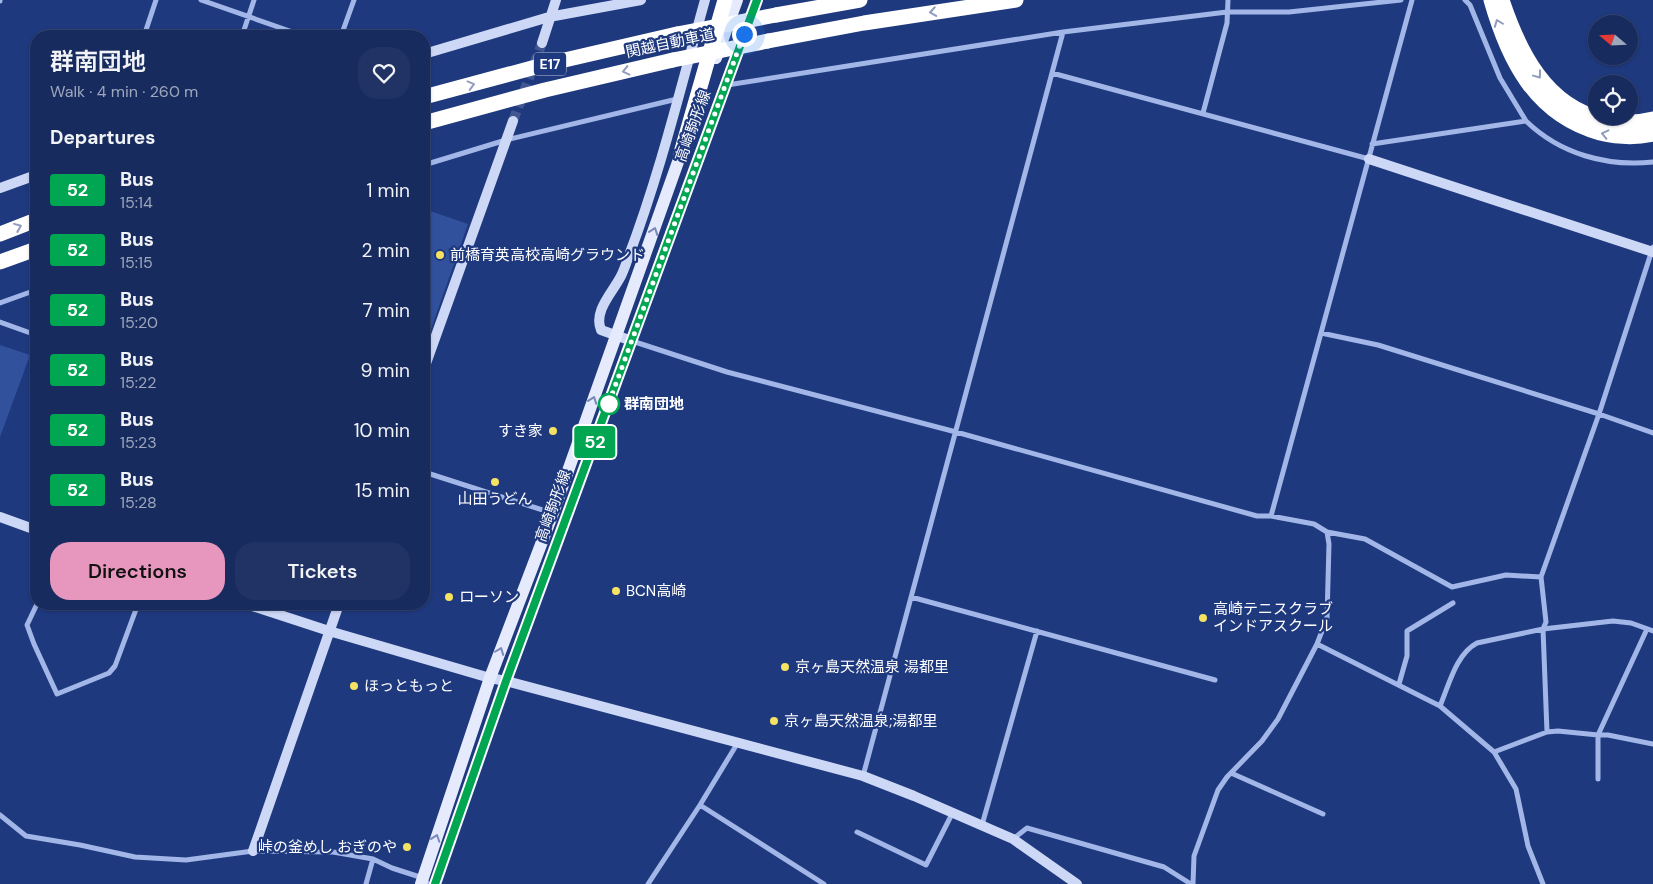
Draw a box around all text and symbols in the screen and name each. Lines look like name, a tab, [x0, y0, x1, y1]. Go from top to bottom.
one-way arrow	[929, 7, 938, 17]
north arrow	[1588, 15, 1638, 65]
map controls	[1588, 15, 1638, 125]
one-way arrow	[1494, 19, 1504, 27]
your location	[732, 22, 757, 47]
street label: 関越自動車道	[624, 24, 716, 62]
text: 群南団地	[50, 46, 146, 77]
button: heart	[358, 47, 410, 99]
road number: E17	[534, 52, 566, 76]
one-way arrow	[621, 65, 630, 76]
one-way arrow	[1532, 69, 1541, 79]
button: locate	[1588, 75, 1638, 125]
one-way arrow	[466, 80, 474, 90]
text: Walk · 4 min · 260 m	[50, 81, 198, 102]
street label: 高崎駒形線	[671, 87, 715, 165]
text: Departures	[50, 125, 155, 150]
one-way arrow	[1600, 129, 1609, 140]
text: Bus	[120, 167, 154, 192]
text: 52	[67, 178, 88, 202]
text: 1 min	[367, 178, 410, 203]
text: 15:14	[120, 192, 153, 213]
one-way arrow	[13, 223, 22, 233]
text: Bus	[120, 227, 154, 252]
one-way arrow	[648, 227, 658, 235]
text: 52	[67, 238, 88, 262]
text: 2 min	[362, 238, 410, 263]
place label: 前橋育英高校高崎グラウンド	[450, 245, 645, 265]
marker: 前橋育英高校高崎グラウンド	[434, 249, 446, 261]
text: 15:15	[120, 252, 153, 273]
text: Bus	[120, 287, 154, 312]
text: 52	[67, 298, 88, 322]
text: 7 min	[362, 298, 410, 323]
text: 15:20	[120, 312, 158, 333]
text: Bus	[120, 347, 154, 372]
text: 52	[67, 358, 88, 382]
text: 9 min	[361, 358, 410, 383]
text: 15:22	[120, 372, 156, 393]
marker: 群南団地	[598, 393, 620, 415]
place label: 群南団地	[624, 394, 684, 414]
one-way arrow	[587, 397, 597, 405]
text: Bus	[120, 407, 154, 432]
text: 52	[67, 418, 88, 442]
text: 10 min	[354, 418, 410, 443]
place label: すき家	[498, 421, 543, 441]
marker: すき家	[547, 425, 559, 437]
line badge: 52	[572, 426, 618, 458]
text: 52	[584, 430, 606, 454]
text: 15:23	[120, 432, 157, 453]
text: Bus	[120, 467, 154, 492]
street label: 高崎駒形線	[531, 467, 575, 545]
marker: 山田うどん	[489, 476, 501, 488]
text: 52	[67, 478, 88, 502]
text: 15 min	[355, 478, 410, 503]
place label: 山田うどん	[457, 489, 533, 509]
text: 15:28	[120, 492, 157, 513]
button: Directions	[50, 542, 225, 600]
button: Tickets	[235, 542, 410, 600]
place label: BCN高崎	[626, 581, 686, 601]
marker: BCN高崎	[610, 585, 622, 597]
place label: ローソン	[459, 587, 519, 607]
marker: ローソン	[443, 591, 455, 603]
place label: 高崎テニスクラブ インドアスクール	[1213, 599, 1333, 636]
marker: 高崎テニスクラブ インドアスクール	[1197, 612, 1209, 624]
one-way arrow	[494, 647, 505, 656]
place label: 京ヶ島天然温泉 湯都里	[795, 657, 949, 677]
marker: 京ヶ島天然温泉 湯都里	[779, 661, 791, 673]
place label: ほっともっと	[364, 676, 454, 696]
marker: ほっともっと	[348, 680, 360, 692]
place label: 京ヶ島天然温泉;湯都里	[784, 711, 937, 731]
marker: 京ヶ島天然温泉;湯都里	[768, 715, 780, 727]
one-way arrow	[431, 834, 441, 843]
place label: 峠の釜めし おぎのや	[258, 837, 397, 857]
marker: 峠の釜めし おぎのや	[401, 841, 413, 853]

